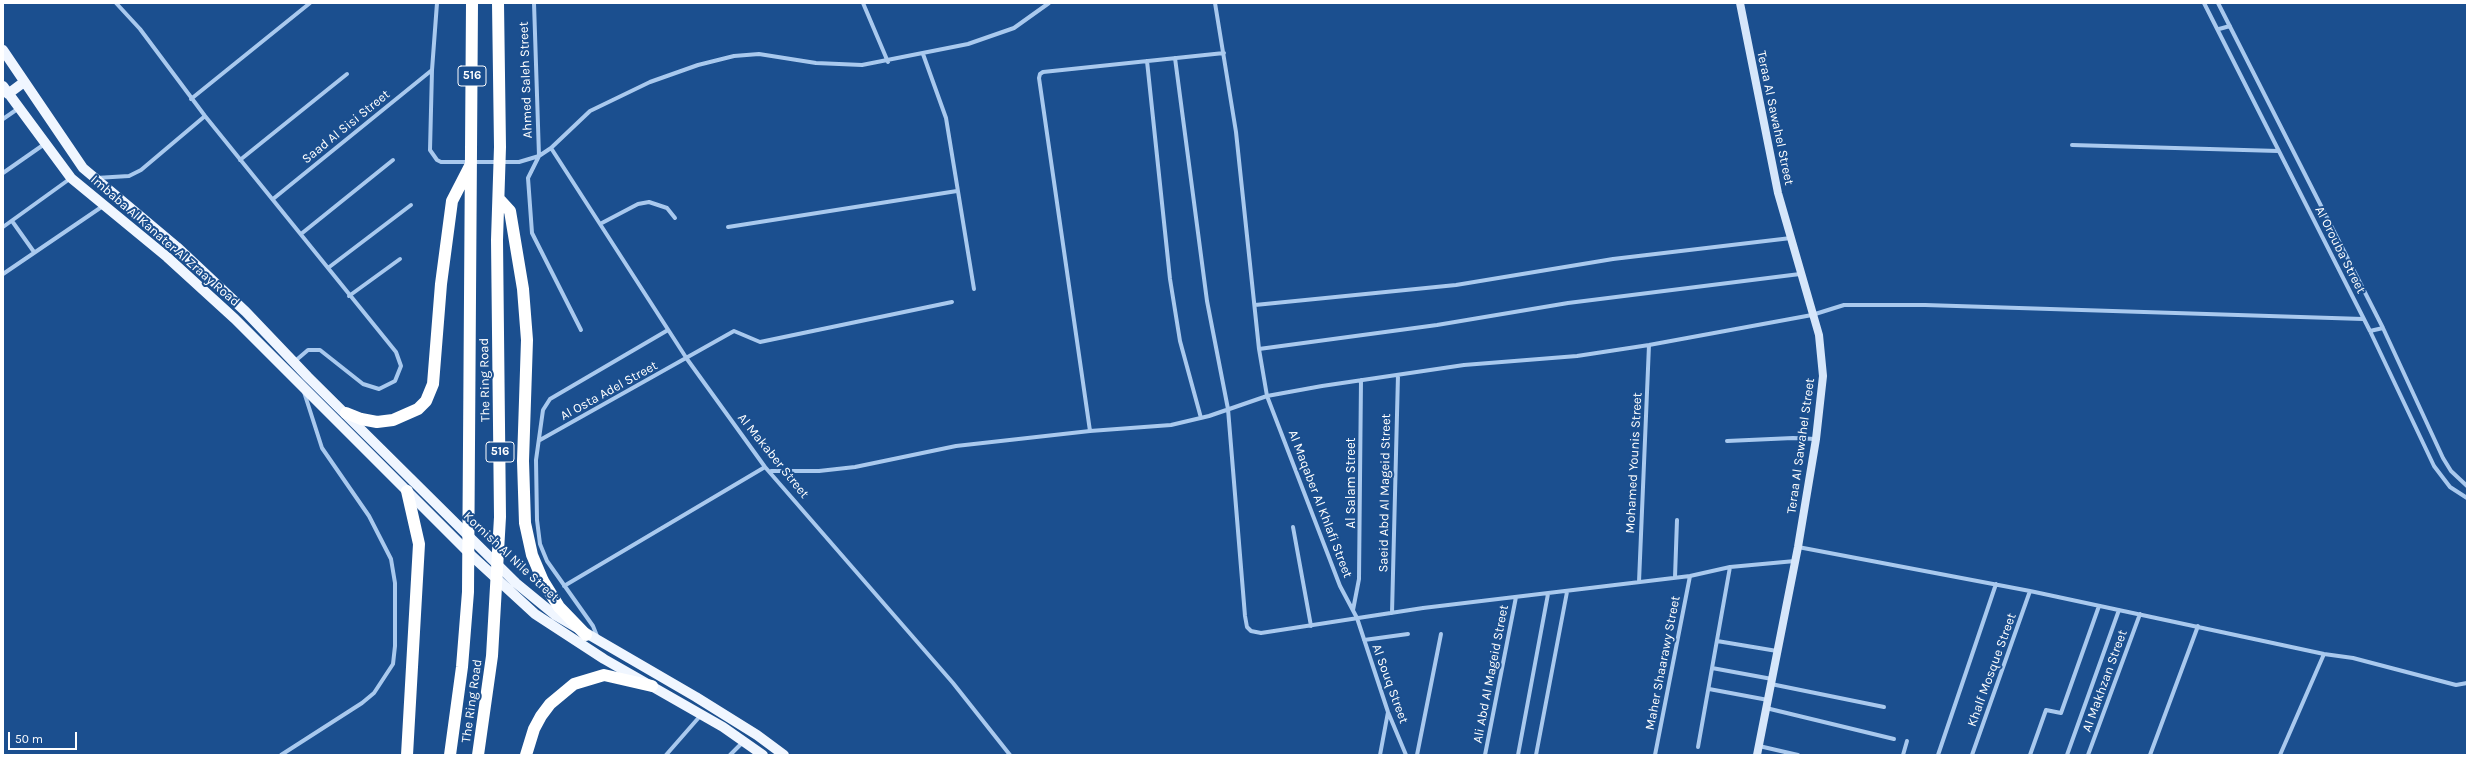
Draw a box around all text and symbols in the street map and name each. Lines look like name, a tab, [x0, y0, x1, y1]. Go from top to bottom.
street label: Ahmed Saleh Street	[516, 21, 536, 139]
street label: Teraa Al Sawahel Street	[1753, 49, 1797, 187]
road number: 516	[458, 66, 486, 86]
street label: Saad Al Sisi Street	[299, 87, 393, 167]
street label: Imbaba Al Kanater Al Zraay Road	[87, 172, 243, 310]
street label: Al Orouba Street	[2311, 204, 2369, 296]
street label: The Ring Road	[476, 338, 494, 422]
street label: Al Osta Adel Street	[558, 358, 660, 424]
street label: Teraa Al Sawahel Street	[1784, 377, 1818, 515]
street label: Mohamed Younis Street	[1623, 392, 1645, 534]
street label: Al Makaber Street	[734, 410, 812, 502]
street label: Saeid Abd Al Mageid Street	[1376, 413, 1394, 573]
street label: Al Maqaber Al Khlafi Street	[1285, 428, 1355, 580]
street label: Al Salam Street	[1343, 438, 1359, 528]
road number: 516	[486, 442, 514, 462]
street label: Kornish Al Nile Street	[460, 509, 562, 605]
street label: Maher Shaarawy Street	[1642, 594, 1684, 732]
street label: Ali Abd Al Mageid Street	[1470, 603, 1512, 745]
street label: Khalf Mosque Street	[1964, 611, 2020, 729]
street label: Al Makhzan Street	[2079, 628, 2131, 734]
street label: Al Souq Street	[1368, 642, 1412, 726]
street label: The Ring Road	[458, 658, 486, 744]
scale bar	[10, 724, 79, 750]
text: 50 m	[15, 732, 43, 746]

